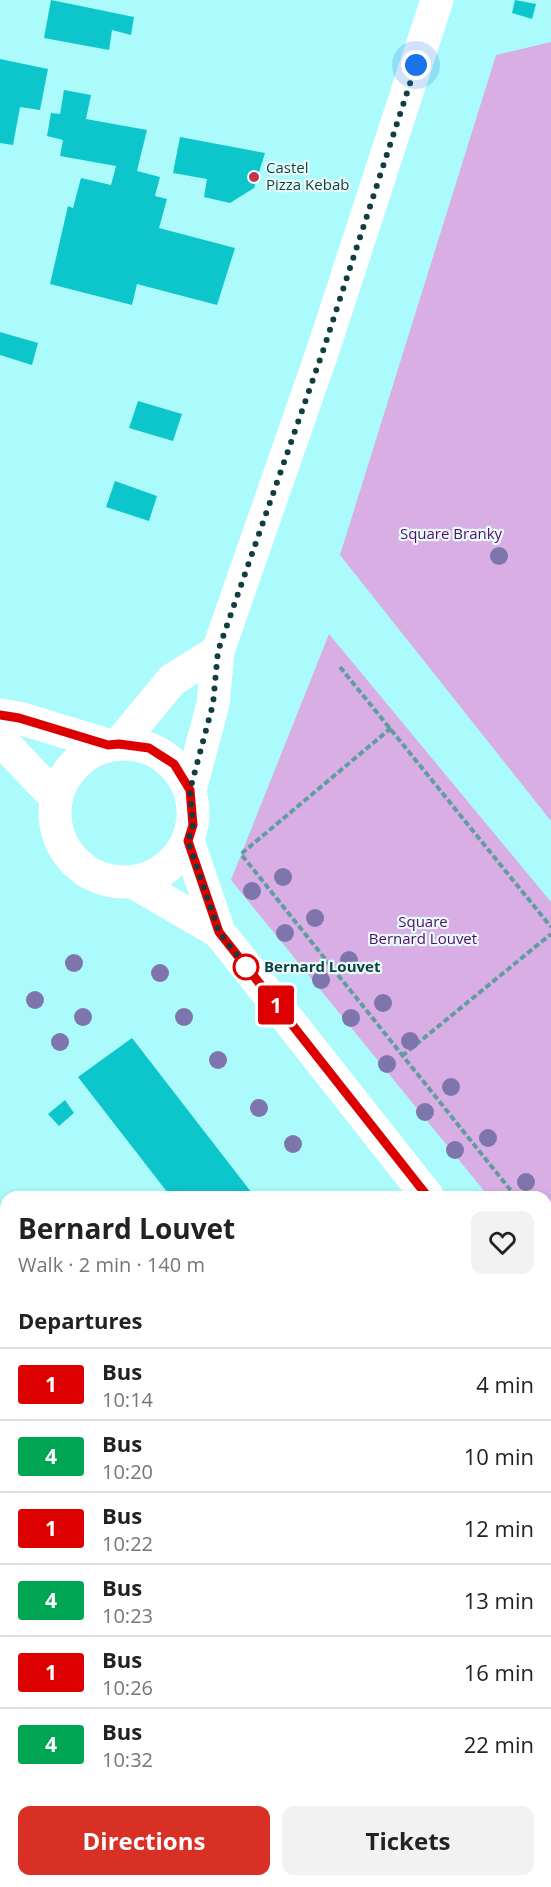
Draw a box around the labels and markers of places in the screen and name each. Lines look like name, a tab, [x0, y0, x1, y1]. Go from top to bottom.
place label: Castel Pizza Kebab	[266, 157, 349, 194]
marker: Castel Pizza Kebab	[247, 170, 261, 184]
marker: Bernard Louvet	[233, 954, 259, 980]
place label: Bernard Louvet	[264, 956, 381, 976]

